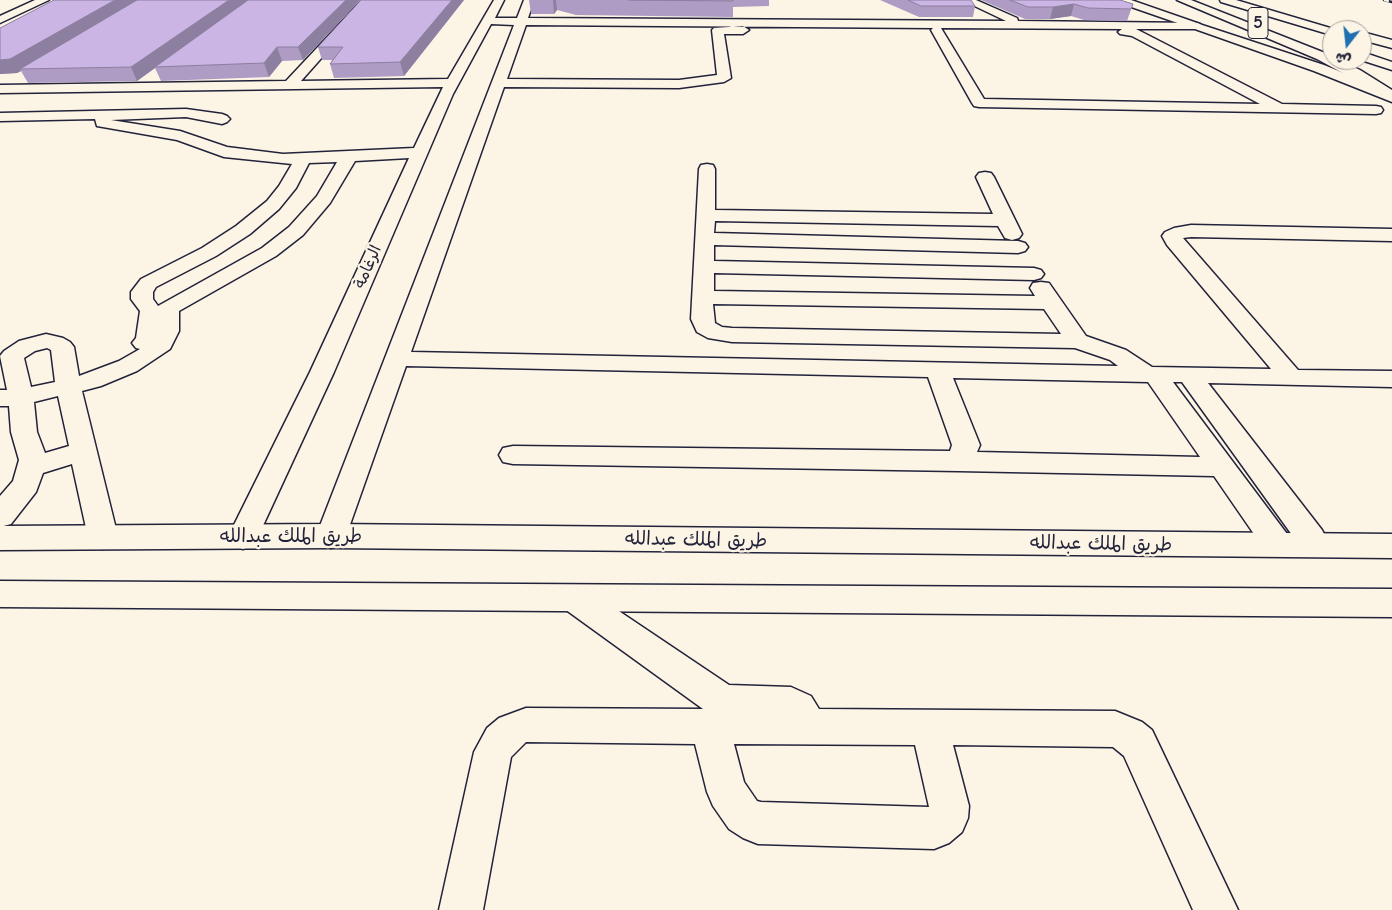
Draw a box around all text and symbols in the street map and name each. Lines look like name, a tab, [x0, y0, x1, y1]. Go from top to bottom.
road number: 5	[1248, 7, 1268, 38]
north arrow	[1322, 20, 1372, 70]
text: ش	[1333, 49, 1353, 69]
street label: الرغامة	[350, 243, 386, 291]
street label: طريق الملك عبدالله	[220, 526, 362, 548]
street label: طريق الملك عبدالله	[625, 527, 767, 553]
street label: طريق الملك عبدالله	[1030, 531, 1172, 557]

